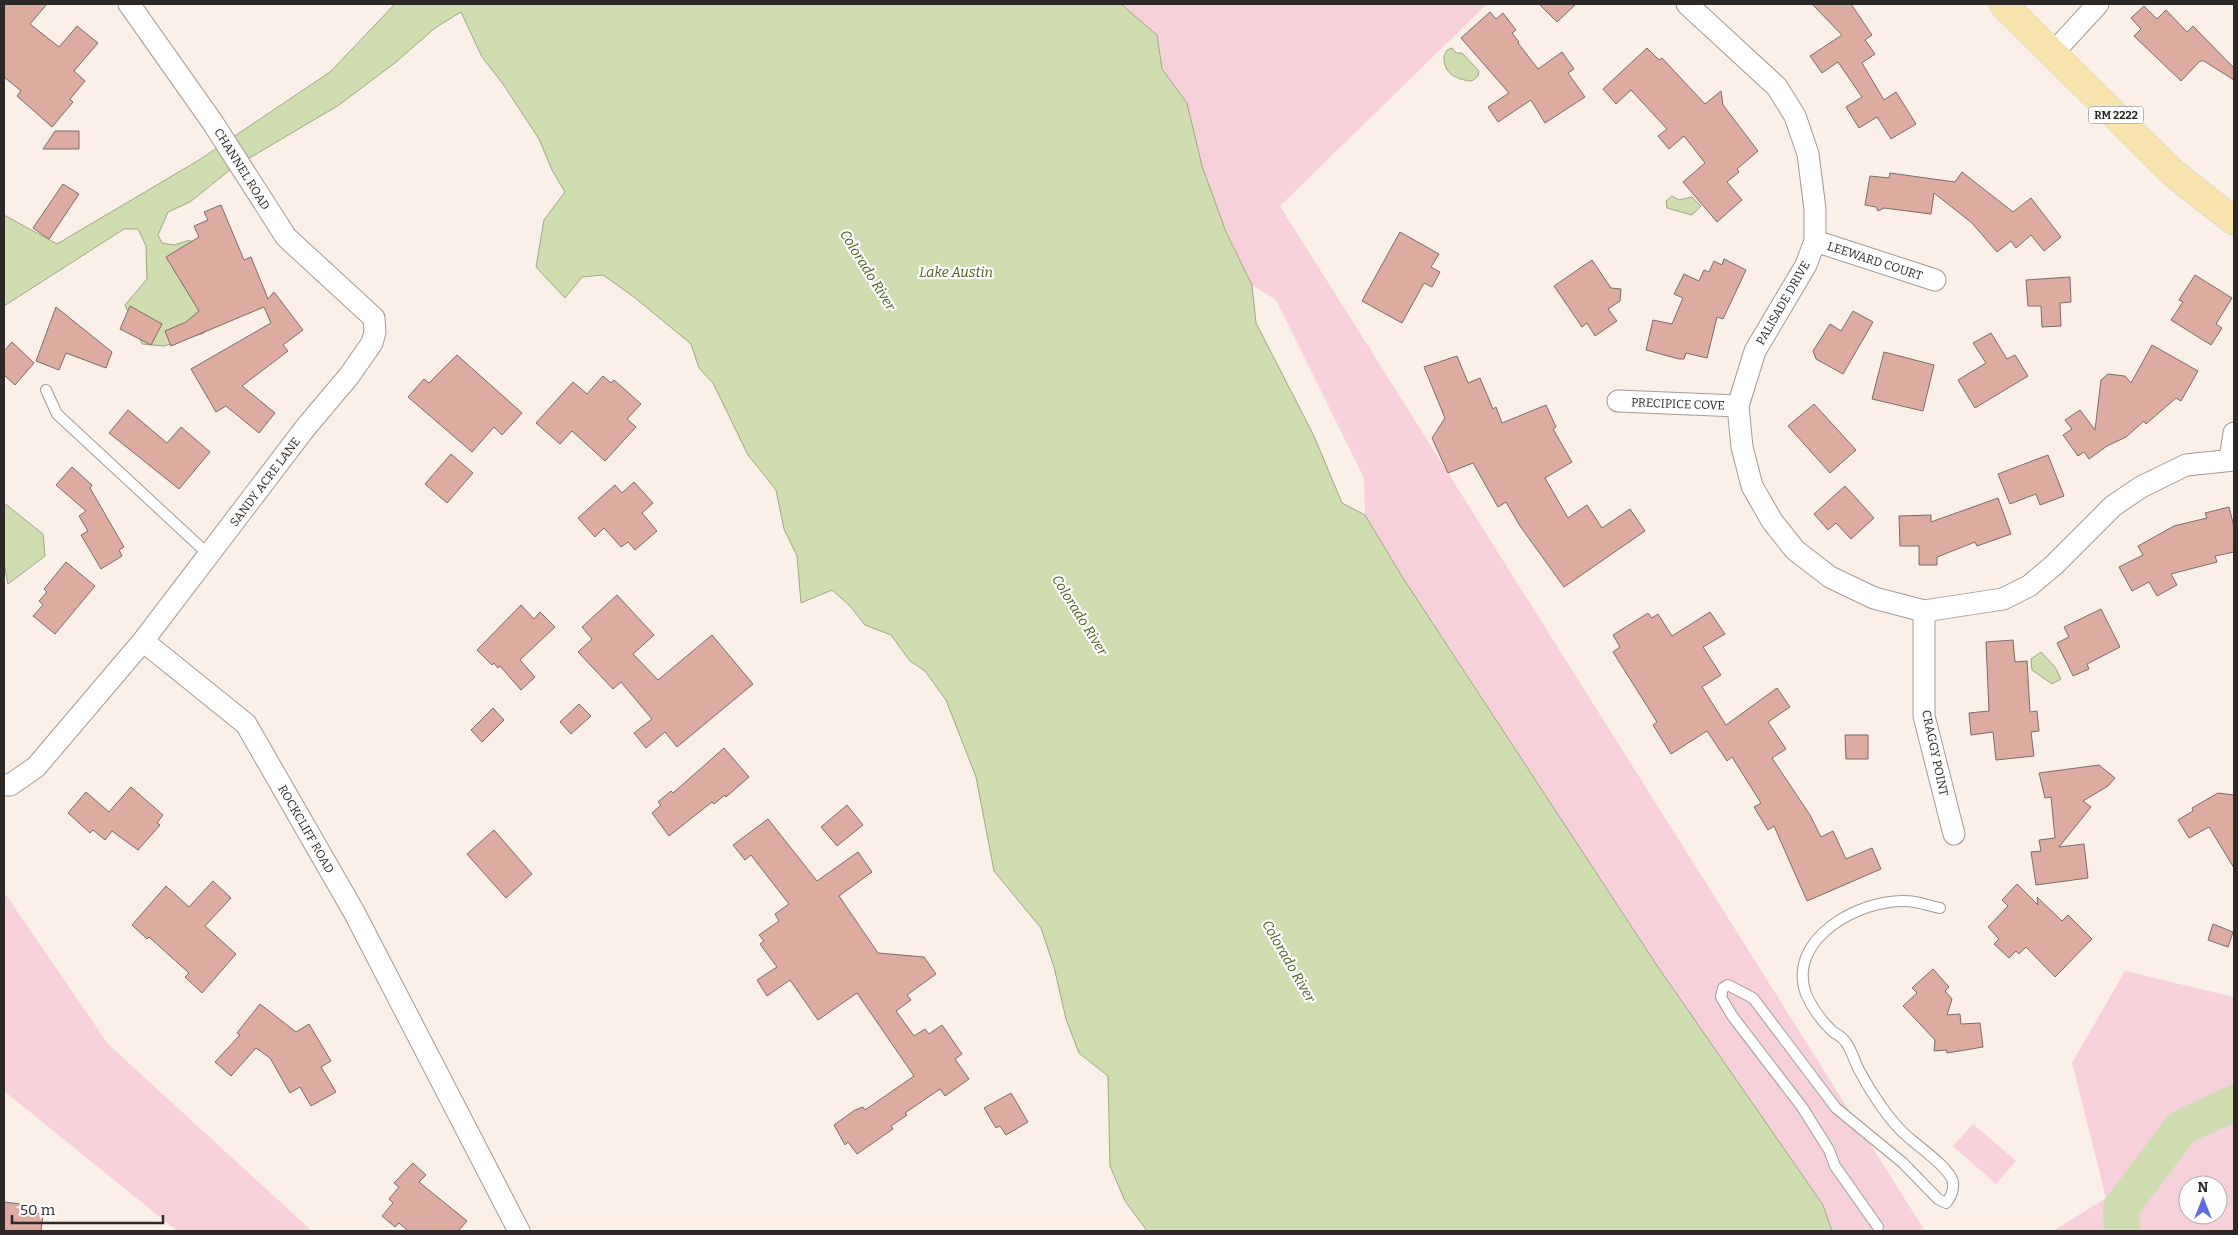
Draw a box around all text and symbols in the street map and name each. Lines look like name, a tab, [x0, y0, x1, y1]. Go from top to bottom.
road number: RM 2222	[2088, 106, 2144, 124]
street label: CHANNEL ROAD	[211, 126, 273, 212]
water label: Colorado River	[836, 227, 900, 315]
street label: LEEWARD COURT	[1826, 239, 1924, 283]
street label: PALISADE DRIVE	[1753, 259, 1813, 347]
water label: Lake Austin	[919, 264, 993, 281]
street label: PRECIPICE COVE	[1631, 395, 1725, 413]
street label: SANDY ACRE LANE	[227, 435, 303, 529]
water label: Colorado River	[1048, 572, 1112, 660]
street label: CRAGGY POINT	[1919, 709, 1951, 797]
street label: ROCKCLIFF ROAD	[275, 782, 337, 876]
water label: Colorado River	[1258, 917, 1320, 1006]
north arrow	[2178, 1175, 2228, 1225]
text: N	[2198, 1179, 2209, 1196]
scale bar	[12, 1192, 164, 1224]
text: 50 m	[20, 1201, 56, 1219]

